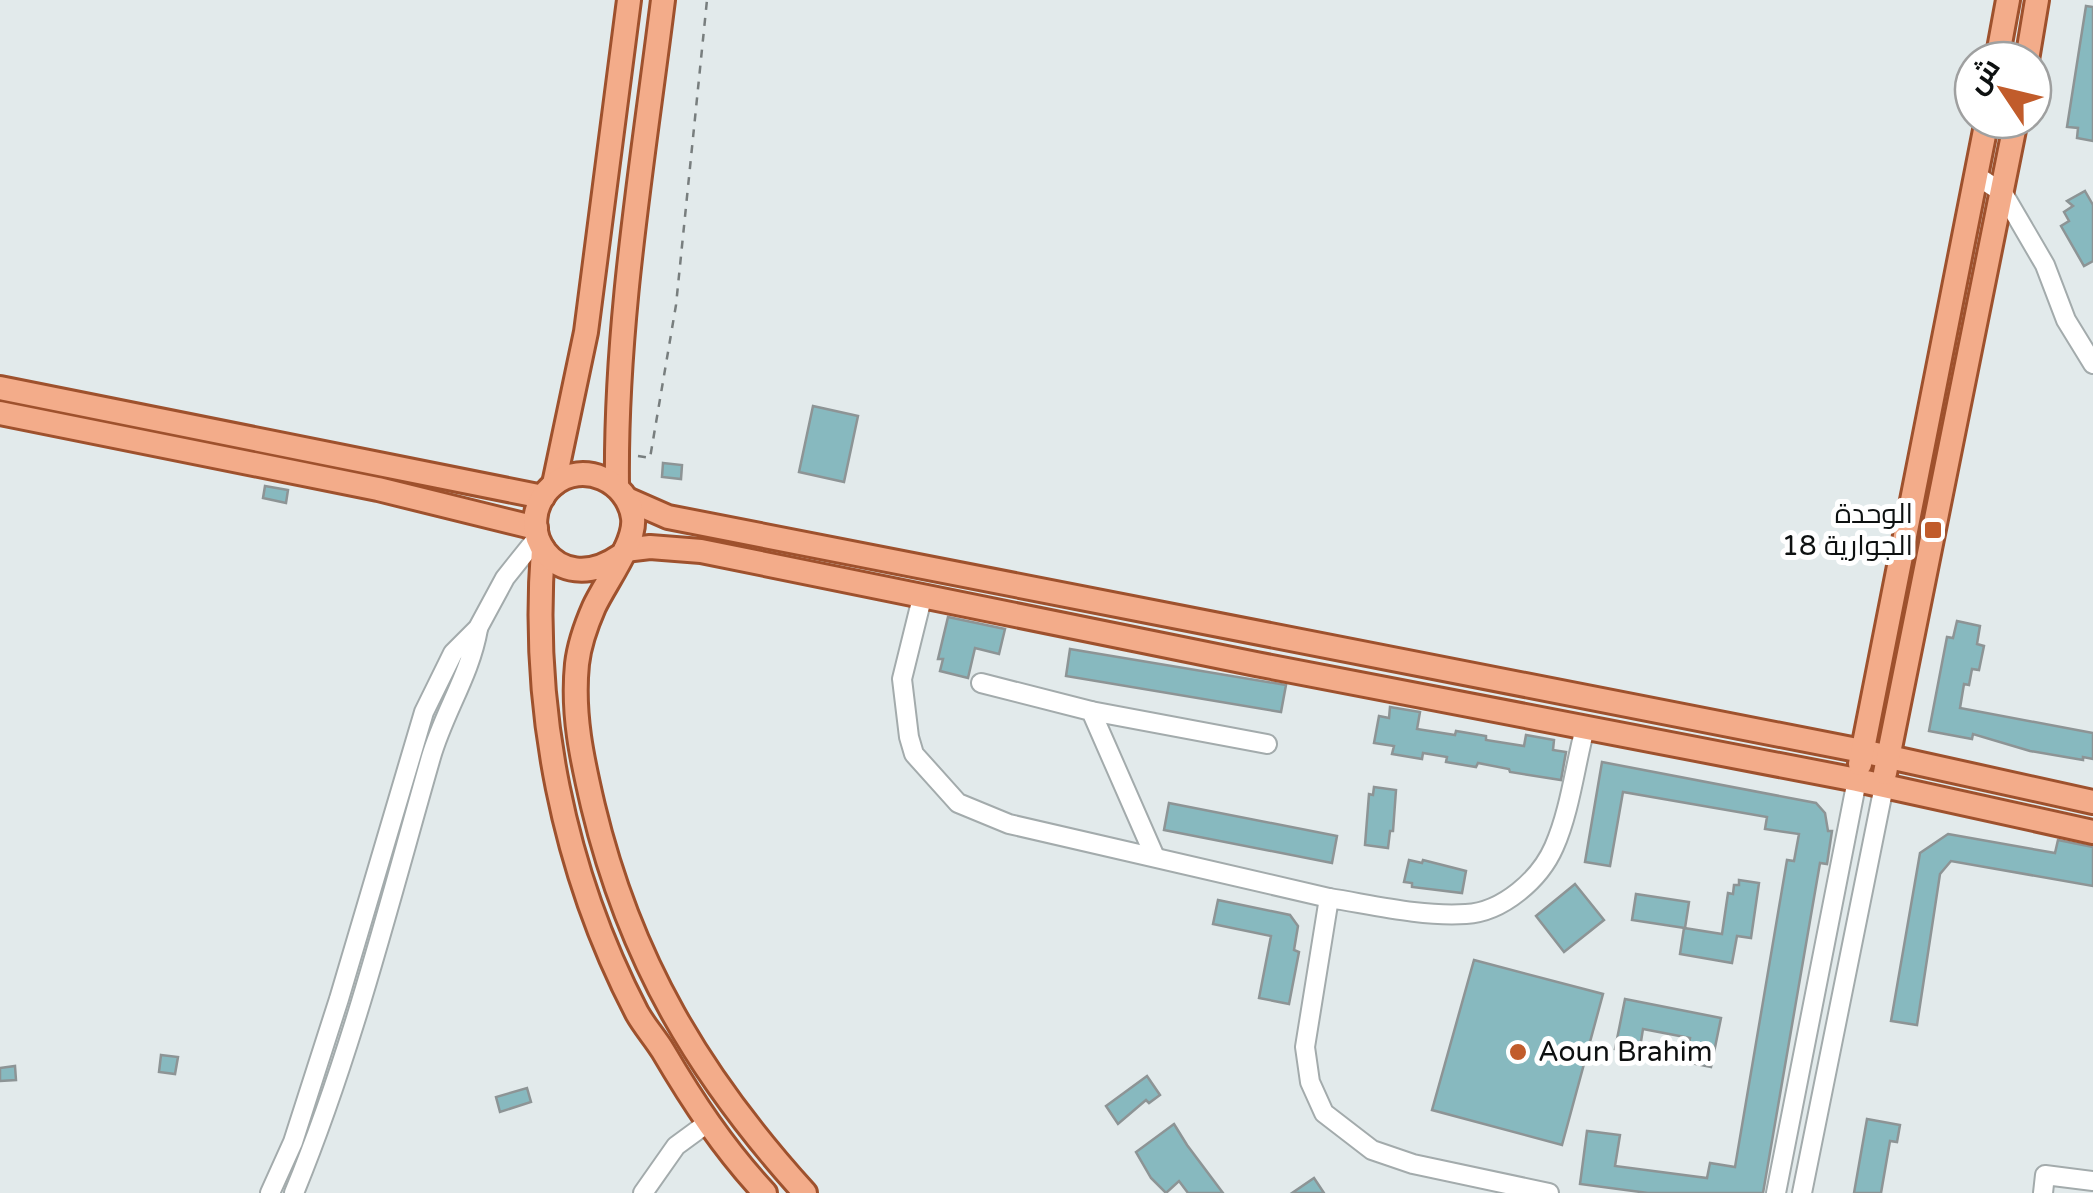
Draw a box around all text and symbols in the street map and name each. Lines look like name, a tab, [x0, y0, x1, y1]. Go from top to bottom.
north arrow	[1953, 40, 2053, 140]
text: ش	[1959, 52, 2008, 101]
place label: الوحدة الجوارية 18	[1781, 497, 1913, 563]
marker: الوحدة الجوارية 18	[1922, 519, 1944, 541]
place label: Aoun Brahim	[1538, 1035, 1712, 1069]
marker: Aoun Brahim	[1507, 1041, 1529, 1063]

